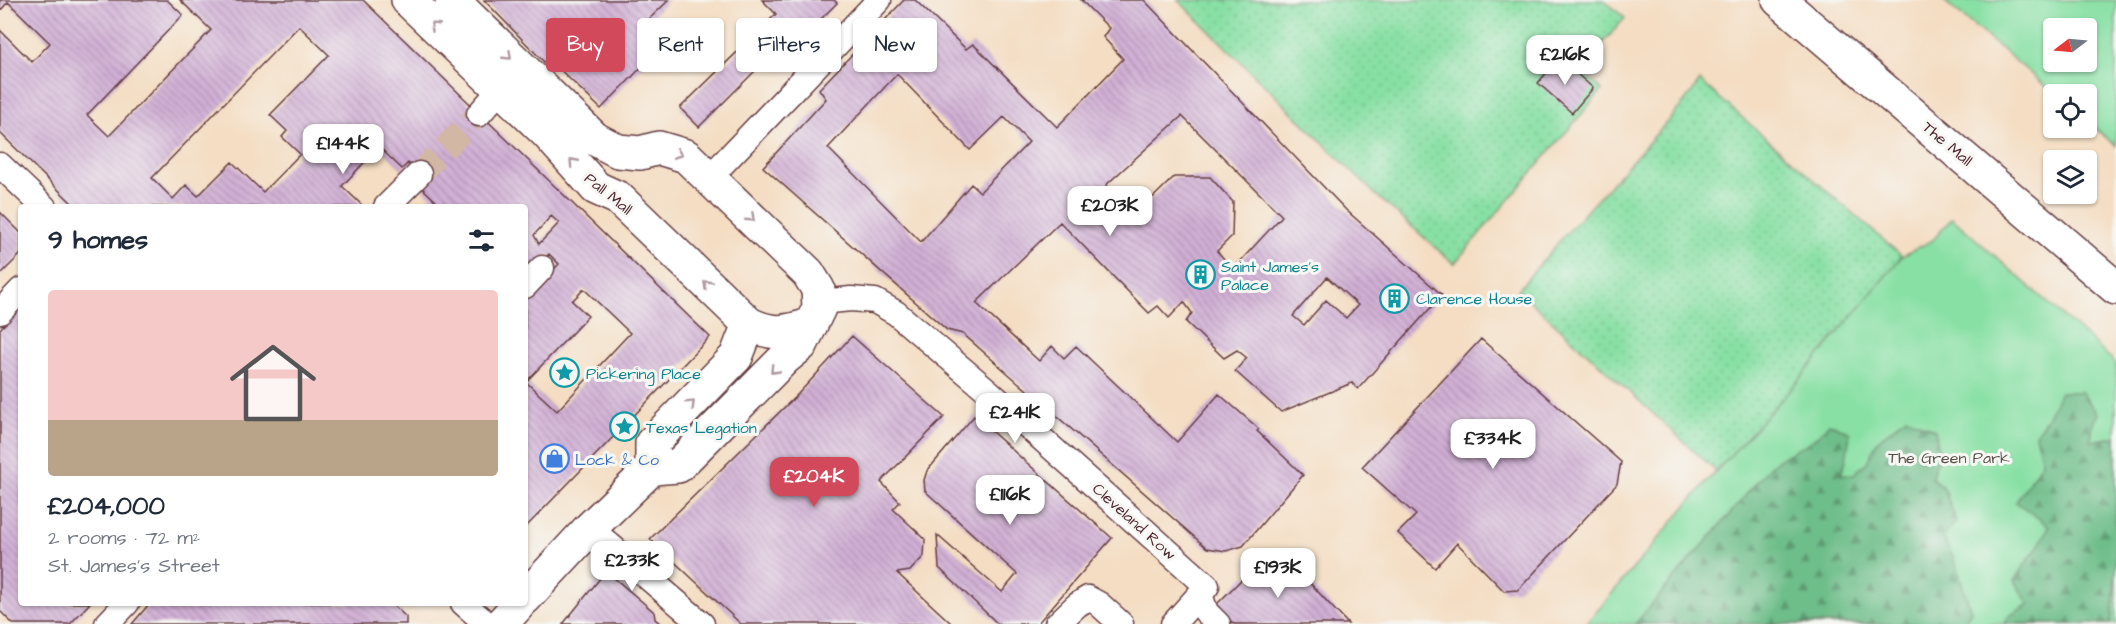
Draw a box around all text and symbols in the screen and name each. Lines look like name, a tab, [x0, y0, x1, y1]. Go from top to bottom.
chip: Buy	[546, 18, 625, 72]
chip: Rent	[637, 18, 724, 72]
chip: Filters	[736, 18, 841, 72]
chip: New	[853, 18, 937, 72]
north arrow	[2043, 18, 2097, 72]
map controls	[2043, 18, 2097, 204]
one-way arrow	[431, 22, 442, 33]
pin: £216K	[1523, 35, 1607, 86]
text: £216K	[1540, 40, 1590, 68]
one-way arrow	[501, 48, 512, 59]
button: locate	[2043, 84, 2097, 138]
street label: The Mall	[1918, 116, 1977, 171]
pin: £144K	[301, 124, 385, 175]
text: £144K	[317, 129, 369, 157]
one-way arrow	[671, 147, 682, 159]
button: layers	[2043, 150, 2097, 204]
one-way arrow	[569, 158, 580, 169]
street label: Pall Mall	[580, 168, 637, 220]
pin: £203K	[1068, 186, 1152, 237]
text: £203K	[1081, 191, 1139, 219]
one-way arrow	[745, 211, 755, 222]
text: 9 homes	[48, 222, 148, 258]
icon: filters	[465, 224, 498, 257]
place label: Saint James's Palace	[1221, 256, 1319, 296]
building icon: Saint James's Palace	[1184, 259, 1216, 291]
one-way arrow	[703, 280, 714, 291]
building icon: Clarence House	[1379, 282, 1411, 314]
place label: Clarence House	[1416, 288, 1533, 310]
icon: home	[219, 329, 327, 437]
place icon: Pickering Place	[549, 357, 581, 389]
place label: Pickering Place	[586, 363, 701, 386]
one-way arrow	[770, 363, 781, 373]
pin: £241K	[973, 393, 1057, 444]
text: £241K	[990, 398, 1040, 426]
one-way arrow	[683, 401, 694, 412]
place icon: Texas Legation	[609, 411, 641, 443]
place label: Texas Legation	[646, 417, 757, 440]
pin: £334K	[1451, 419, 1535, 470]
text: £334K	[1465, 424, 1521, 452]
shop icon: Lock & Co	[538, 443, 570, 475]
park label: The Green Park	[1888, 447, 2010, 469]
place label: Lock & Co	[575, 449, 659, 471]
pin: £204K	[772, 457, 856, 508]
text: £204K	[784, 462, 844, 490]
pin: £116K	[968, 475, 1052, 526]
street label: Cleveland Row	[1088, 478, 1181, 565]
text: £116K	[990, 480, 1030, 508]
text: £204,000	[48, 488, 165, 524]
text: 2 rooms · 72 m²	[48, 524, 200, 552]
pin: £233K	[590, 541, 674, 592]
text: £233K	[605, 546, 659, 574]
pin: £193K	[1236, 548, 1320, 599]
text: St. James's Street	[48, 552, 220, 580]
text: £193K	[1254, 553, 1302, 581]

